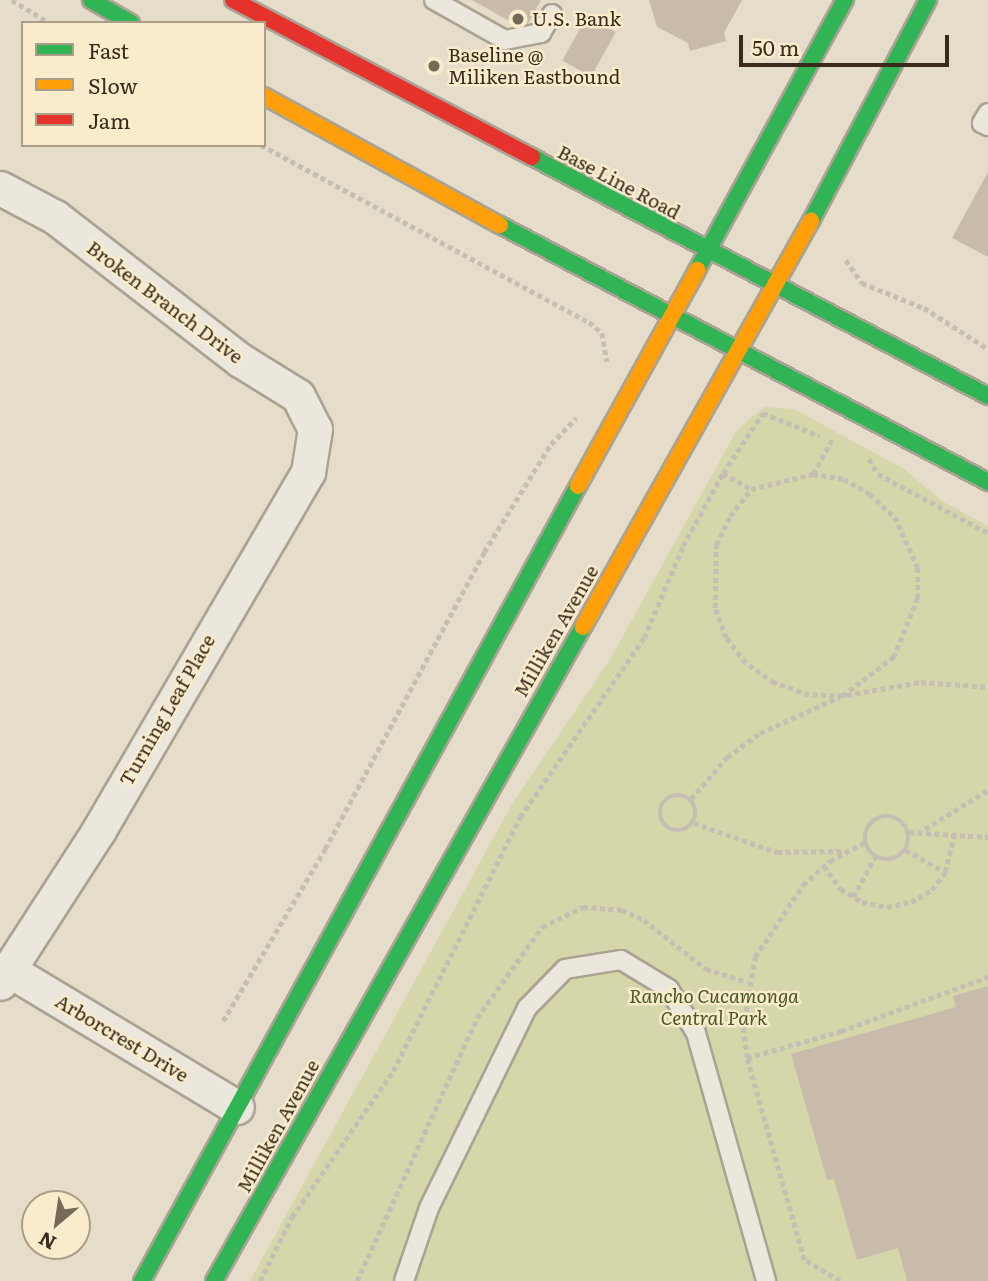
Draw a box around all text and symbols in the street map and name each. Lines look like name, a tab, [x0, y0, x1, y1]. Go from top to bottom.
place label: U.S. Bank	[532, 8, 621, 30]
marker: U.S. Bank	[510, 11, 526, 27]
legend	[21, 21, 266, 147]
scale bar	[743, 21, 953, 65]
text: 50 m	[752, 31, 799, 62]
text: Fast	[88, 34, 129, 65]
place label: Baseline @ Miliken Eastbound	[448, 44, 620, 88]
marker: Baseline @ Miliken Eastbound	[426, 58, 442, 74]
text: Slow	[88, 69, 138, 100]
text: Jam	[88, 104, 130, 135]
street label: Base Line Road	[554, 140, 684, 224]
street label: Broken Branch Drive	[83, 236, 247, 368]
street label: Milliken Avenue	[509, 561, 603, 701]
street label: Turning Leaf Place	[114, 630, 220, 790]
park label: Rancho Cucamonga Central Park	[629, 985, 799, 1029]
street label: Arborcrest Drive	[51, 989, 193, 1087]
street label: Milliken Avenue	[232, 1056, 324, 1196]
north arrow	[21, 1190, 91, 1260]
text: N	[33, 1226, 61, 1258]

